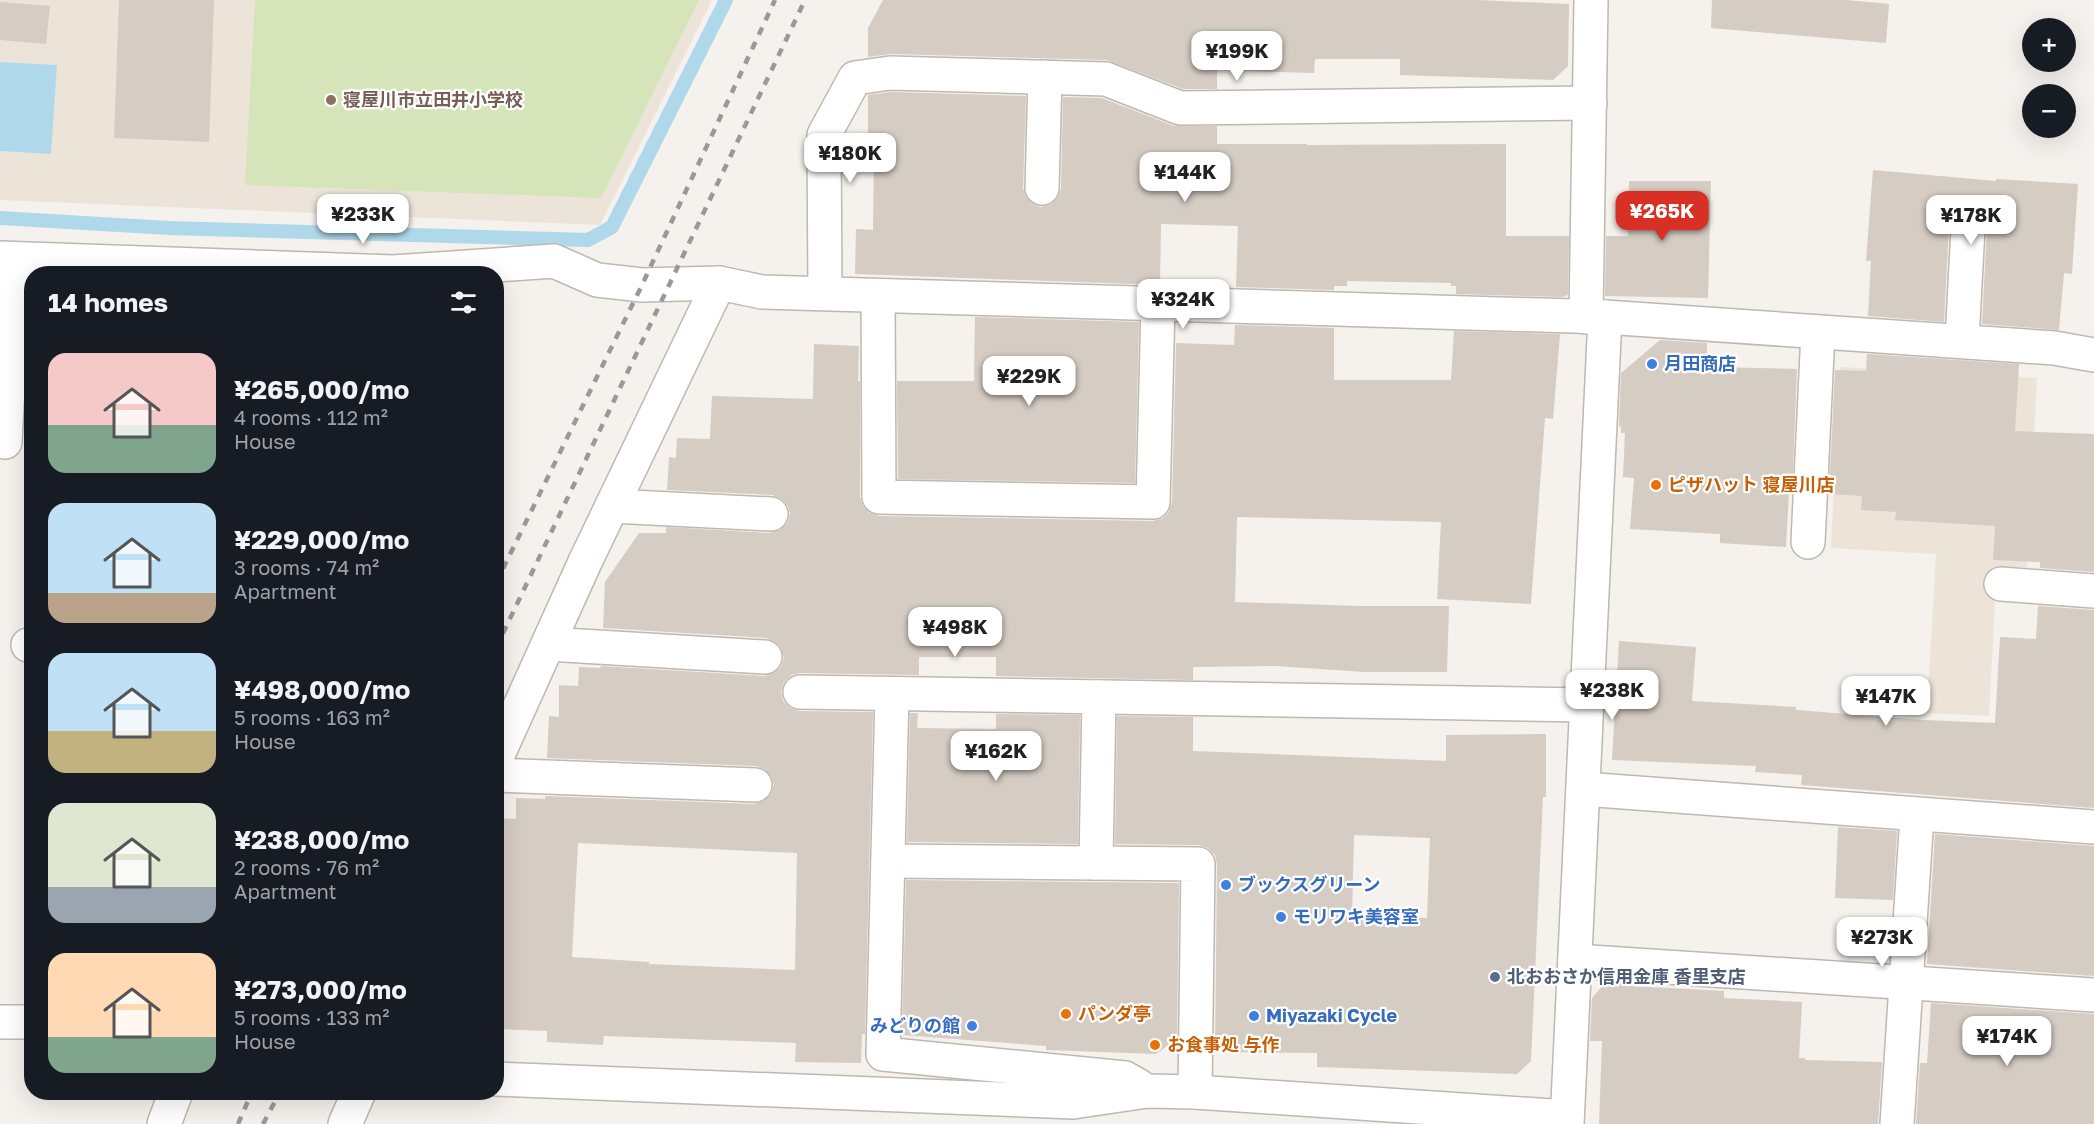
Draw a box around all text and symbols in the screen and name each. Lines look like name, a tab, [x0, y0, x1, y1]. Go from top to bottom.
map controls	[2022, 18, 2076, 138]
button: +	[2022, 18, 2076, 72]
pin: ¥199K	[1195, 31, 1279, 82]
text: ¥199K	[1205, 38, 1269, 62]
button: −	[2022, 84, 2076, 138]
place label: 寝屋川市立田井小学校	[343, 88, 523, 110]
marker: 寝屋川市立田井小学校	[324, 93, 338, 107]
pin: ¥180K	[808, 133, 892, 184]
text: ¥180K	[818, 140, 882, 164]
pin: ¥144K	[1143, 152, 1227, 203]
text: ¥144K	[1154, 159, 1217, 183]
pin: ¥265K	[1620, 191, 1704, 242]
pin: ¥233K	[321, 194, 405, 245]
pin: ¥178K	[1929, 195, 2013, 246]
text: ¥265K	[1630, 198, 1694, 222]
text: ¥233K	[331, 201, 395, 225]
text: ¥178K	[1940, 202, 2002, 226]
pin: ¥324K	[1141, 279, 1225, 330]
icon: filters	[447, 286, 480, 319]
text: ¥324K	[1151, 286, 1215, 310]
text: 14 homes	[48, 287, 168, 318]
place label: 月田商店	[1664, 352, 1736, 374]
pin: ¥229K	[987, 356, 1071, 407]
marker: 月田商店	[1645, 357, 1659, 371]
text: ¥229K	[997, 363, 1061, 387]
text: ¥265,000/mo	[234, 374, 409, 405]
icon: home	[96, 377, 168, 449]
text: 4 rooms · 112 m²	[234, 405, 388, 429]
text: House	[234, 429, 296, 453]
place label: ピザハット 寝屋川店	[1668, 473, 1835, 495]
marker: ピザハット 寝屋川店	[1649, 478, 1663, 492]
text: ¥229,000/mo	[234, 524, 409, 555]
icon: home	[96, 527, 168, 599]
text: 3 rooms · 74 m²	[234, 555, 379, 579]
text: Apartment	[234, 579, 337, 603]
pin: ¥498K	[913, 607, 997, 658]
text: ¥498K	[922, 614, 988, 638]
pin: ¥238K	[1570, 670, 1654, 721]
text: ¥498,000/mo	[234, 674, 410, 705]
pin: ¥147K	[1844, 676, 1928, 727]
icon: home	[96, 677, 168, 749]
text: ¥238K	[1580, 677, 1644, 701]
text: ¥147K	[1855, 683, 1917, 707]
text: 5 rooms · 163 m²	[234, 705, 390, 729]
text: House	[234, 729, 296, 753]
pin: ¥162K	[954, 731, 1038, 782]
text: ¥162K	[965, 738, 1027, 762]
text: ¥238,000/mo	[234, 824, 409, 855]
icon: home	[96, 827, 168, 899]
text: 2 rooms · 76 m²	[234, 855, 379, 879]
place label: ブックスグリーン	[1238, 873, 1381, 895]
marker: ブックスグリーン	[1219, 878, 1233, 892]
text: Apartment	[234, 879, 337, 903]
place label: モリワキ美容室	[1293, 905, 1419, 927]
marker: モリワキ美容室	[1274, 910, 1288, 924]
pin: ¥273K	[1840, 917, 1924, 968]
text: ¥273K	[1851, 924, 1914, 948]
place label: 北おおさか信用金庫 香里支店	[1507, 965, 1746, 987]
marker: 北おおさか信用金庫 香里支店	[1488, 970, 1502, 984]
text: ¥273,000/mo	[234, 974, 407, 1005]
icon: home	[96, 977, 168, 1049]
place label: パンダ亭	[1078, 1002, 1151, 1024]
place label: Miyazaki Cycle	[1266, 1004, 1398, 1026]
text: 5 rooms · 133 m²	[234, 1005, 390, 1029]
marker: パンダ亭	[1059, 1007, 1073, 1021]
marker: Miyazaki Cycle	[1247, 1009, 1261, 1023]
place label: みどりの館	[870, 1014, 960, 1036]
pin: ¥174K	[1965, 1016, 2049, 1067]
marker: みどりの館	[965, 1019, 979, 1033]
text: ¥174K	[1976, 1023, 2038, 1047]
text: House	[234, 1029, 296, 1053]
place label: お食事処 与作	[1167, 1033, 1280, 1055]
marker: お食事処 与作	[1148, 1038, 1162, 1052]

